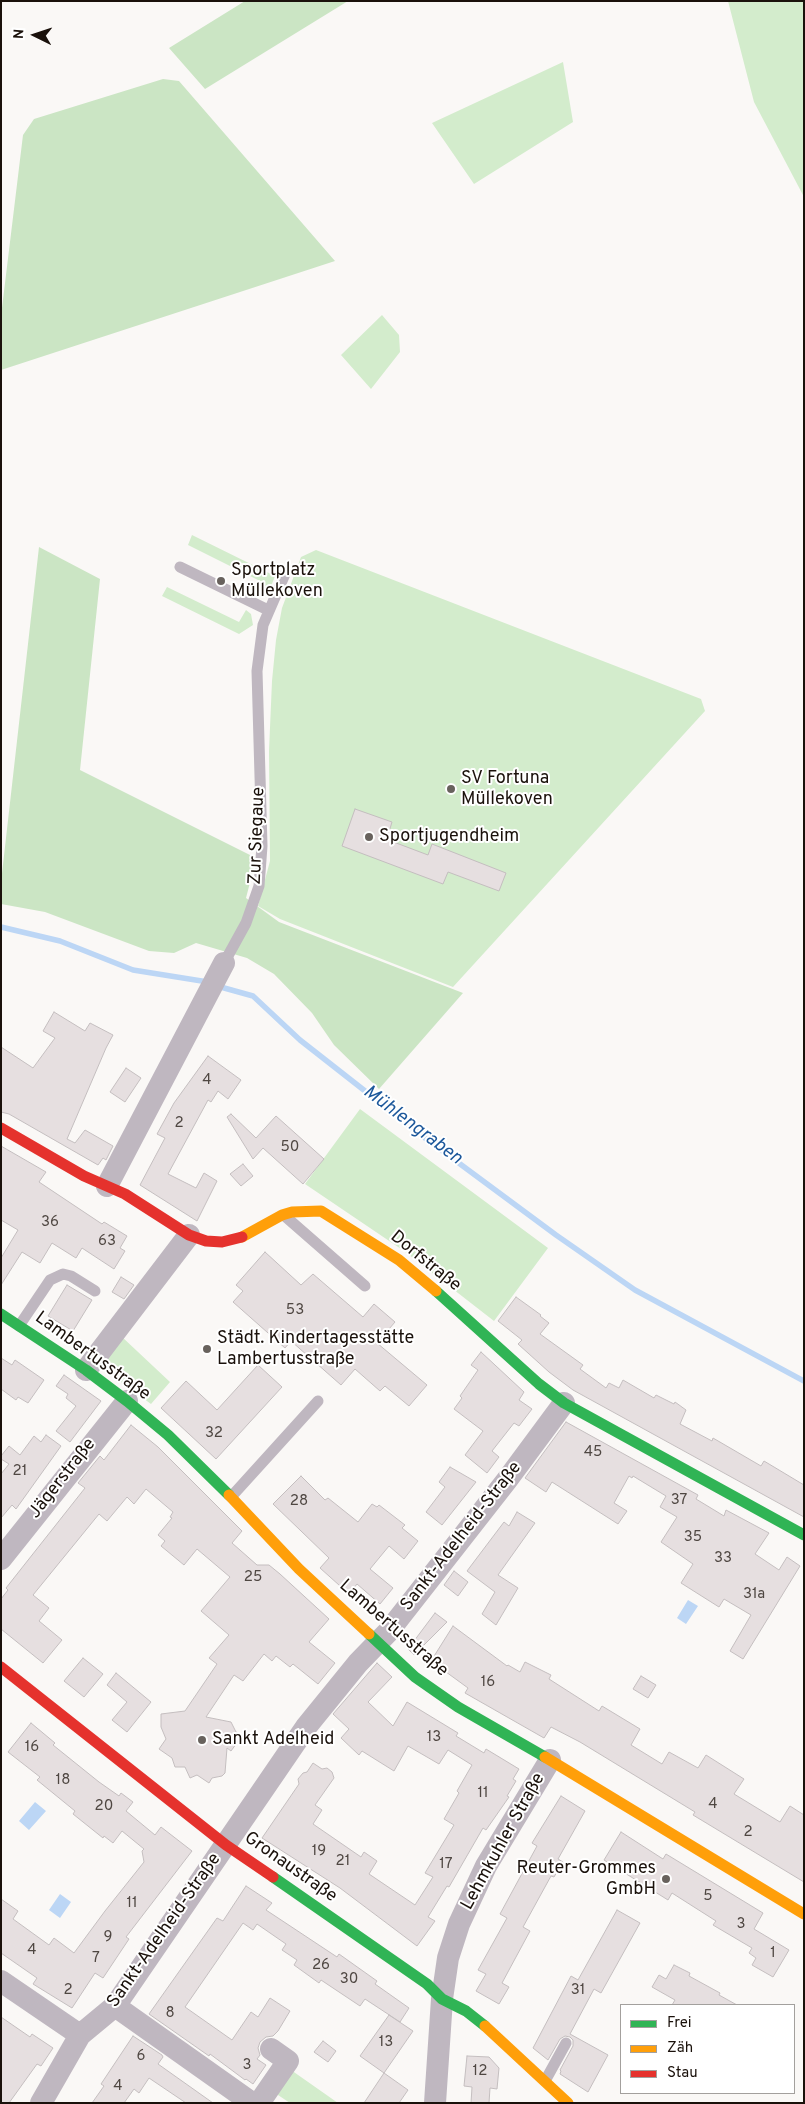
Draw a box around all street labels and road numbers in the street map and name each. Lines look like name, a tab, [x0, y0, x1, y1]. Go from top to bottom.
street label: Zur Siegaue	[245, 787, 271, 885]
street label: Dorfstraße	[385, 1227, 465, 1297]
street label: Lambertusstraße	[30, 1308, 154, 1406]
street label: Jägerstraße	[25, 1434, 101, 1524]
street label: Sankt-Adelheid-Straße	[397, 1458, 527, 1616]
street label: Lambertusstraße	[334, 1576, 452, 1682]
street label: Lehmkuhler Straße	[457, 1770, 551, 1914]
street label: Gronaustraße	[239, 1828, 341, 1908]
street label: Sankt-Adelheid-Straße	[103, 1850, 227, 2012]

